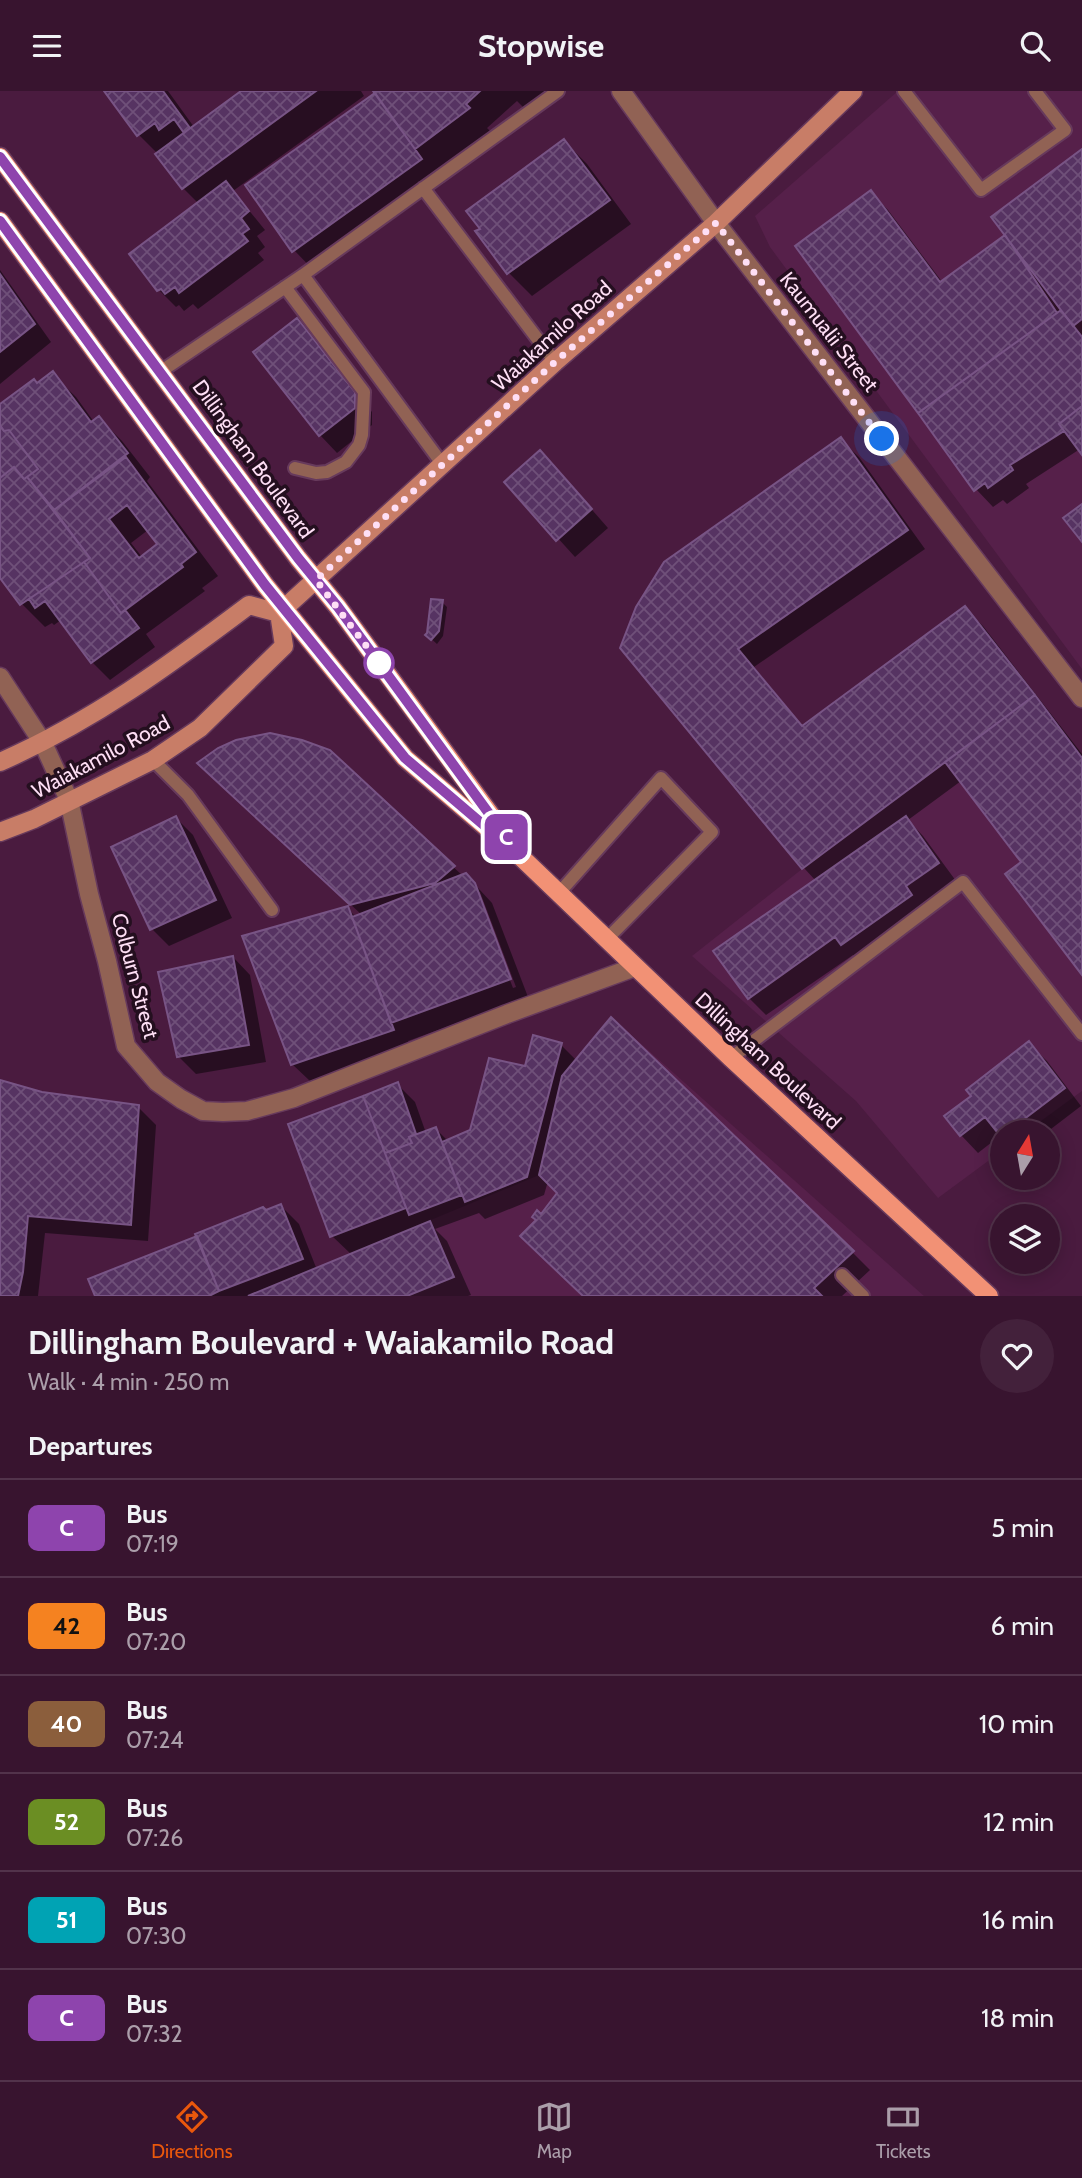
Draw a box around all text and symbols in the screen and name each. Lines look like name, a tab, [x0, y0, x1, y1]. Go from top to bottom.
text: Stopwise	[478, 26, 604, 65]
icon: menu	[28, 27, 66, 65]
icon: search	[1016, 27, 1054, 65]
street label: Kaumualii Street	[775, 267, 884, 397]
street label: Waiakamilo Road	[487, 275, 617, 396]
street label: Dillingham Boulevard	[188, 375, 319, 543]
your location	[864, 421, 899, 456]
unlabelled marker	[364, 648, 394, 678]
street label: Waiakamilo Road	[28, 710, 174, 803]
line badge: C	[483, 814, 529, 860]
text: C	[499, 822, 513, 851]
street label: Colburn Street	[107, 910, 164, 1041]
street label: Dillingham Boulevard	[690, 987, 846, 1134]
north arrow	[990, 1120, 1060, 1190]
map controls	[990, 1120, 1060, 1274]
button: layers	[990, 1204, 1060, 1274]
button: heart	[980, 1319, 1054, 1393]
text: Dillingham Boulevard + Waiakamilo Road	[28, 1322, 614, 1362]
text: Walk · 4 min · 250 m	[28, 1368, 230, 1396]
text: Departures	[28, 1430, 152, 1462]
text: Bus	[126, 1498, 167, 1530]
text: 5 min	[991, 1512, 1054, 1544]
text: C	[59, 1513, 74, 1542]
text: 07:19	[126, 1530, 179, 1558]
text: Bus	[126, 1596, 167, 1628]
text: 6 min	[991, 1610, 1054, 1642]
text: 42	[53, 1611, 80, 1640]
text: 07:20	[126, 1628, 186, 1656]
text: Bus	[126, 1694, 167, 1726]
text: 10 min	[979, 1708, 1054, 1740]
text: 40	[51, 1709, 82, 1738]
text: 07:24	[126, 1726, 184, 1754]
text: Bus	[126, 1792, 167, 1824]
text: 12 min	[983, 1806, 1054, 1838]
text: 52	[54, 1807, 79, 1836]
text: 07:26	[126, 1824, 183, 1852]
text: Bus	[126, 1890, 167, 1922]
text: 16 min	[982, 1904, 1054, 1936]
text: 51	[56, 1905, 77, 1934]
text: 07:30	[126, 1922, 187, 1950]
text: Bus	[126, 1988, 167, 2020]
text: 18 min	[981, 2002, 1054, 2034]
text: C	[59, 2003, 74, 2032]
text: 07:32	[126, 2020, 183, 2048]
tab: Directions	[151, 2098, 233, 2163]
tab: Map	[535, 2098, 573, 2163]
tab: Tickets	[876, 2098, 931, 2163]

